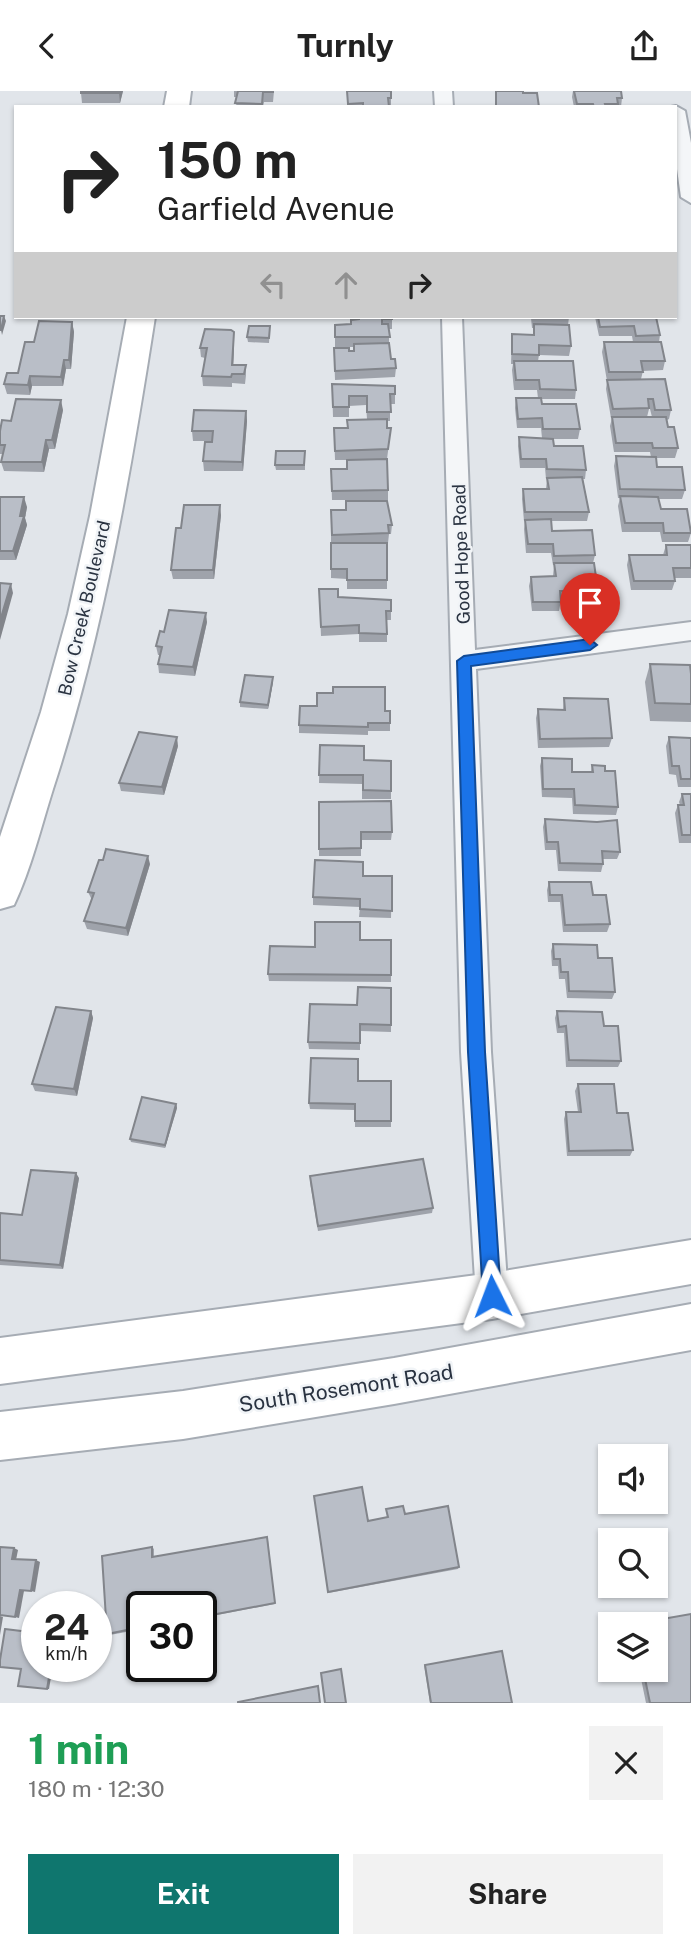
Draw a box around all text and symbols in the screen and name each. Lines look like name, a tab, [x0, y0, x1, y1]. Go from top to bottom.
icon: back	[28, 27, 66, 65]
text: Turnly	[297, 27, 394, 64]
icon: share	[625, 27, 663, 65]
text: 150 m	[157, 131, 298, 189]
icon: right	[42, 133, 133, 224]
text: Garfield Avenue	[157, 190, 395, 227]
icon: left	[254, 266, 292, 304]
icon: ahead	[327, 266, 365, 304]
icon: right	[400, 266, 438, 304]
street label: Good Hope Road	[448, 484, 474, 624]
street label: Bow Creek Boulevard	[54, 518, 114, 698]
pin	[560, 573, 620, 645]
icon: arrive	[571, 584, 609, 622]
position arrow	[455, 1259, 529, 1333]
street label: South Rosemont Road	[237, 1359, 455, 1417]
map controls	[598, 1444, 668, 1682]
button: sound	[598, 1444, 668, 1514]
button: search	[598, 1528, 668, 1598]
speed limit sign: 30	[126, 1591, 217, 1682]
text: 24	[44, 1607, 89, 1648]
button: layers	[598, 1612, 668, 1682]
text: km/h	[45, 1643, 88, 1664]
text: 1 min	[28, 1724, 129, 1773]
button: close	[589, 1726, 663, 1800]
text: 180 m · 12:30	[28, 1775, 165, 1802]
button: Exit	[28, 1854, 339, 1934]
button: Share	[353, 1854, 663, 1934]

